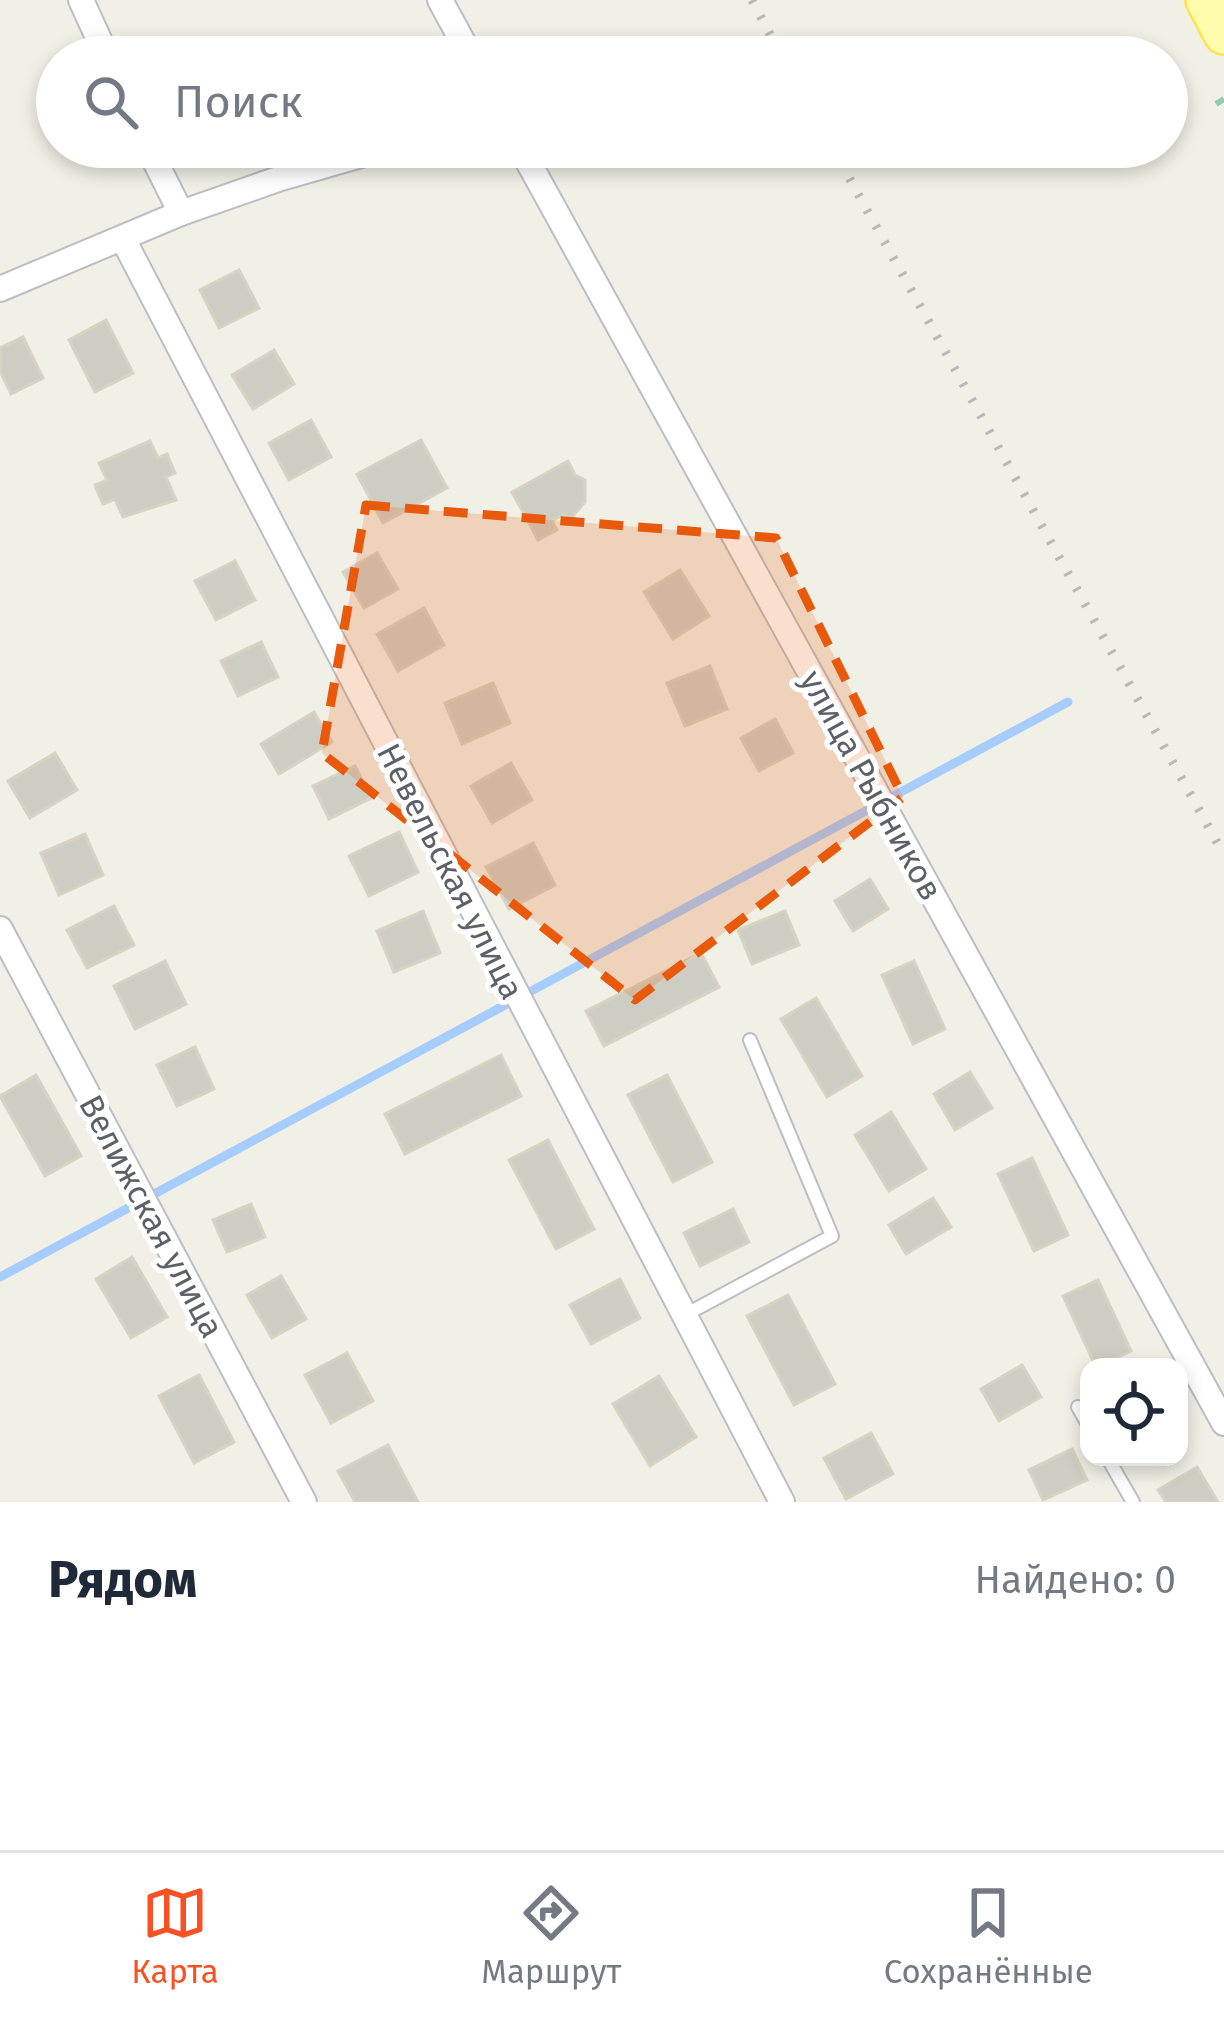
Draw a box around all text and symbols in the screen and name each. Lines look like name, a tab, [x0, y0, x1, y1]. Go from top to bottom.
search box	[36, 36, 1188, 168]
icon: search	[78, 69, 144, 135]
text: Поиск	[174, 75, 303, 129]
street label: улица Рыбников	[791, 664, 951, 907]
street label: Невельская улица	[368, 737, 532, 1006]
street label: Велижская улица	[70, 1088, 232, 1345]
map controls	[1080, 1358, 1188, 1466]
button: locate	[1080, 1358, 1188, 1466]
text: Рядом	[48, 1549, 197, 1611]
text: Найдено: 0	[975, 1557, 1176, 1603]
tab: Карта	[131, 1880, 219, 1992]
tab: Маршрут	[481, 1880, 621, 1992]
tab: Сохранённые	[884, 1880, 1093, 1992]

